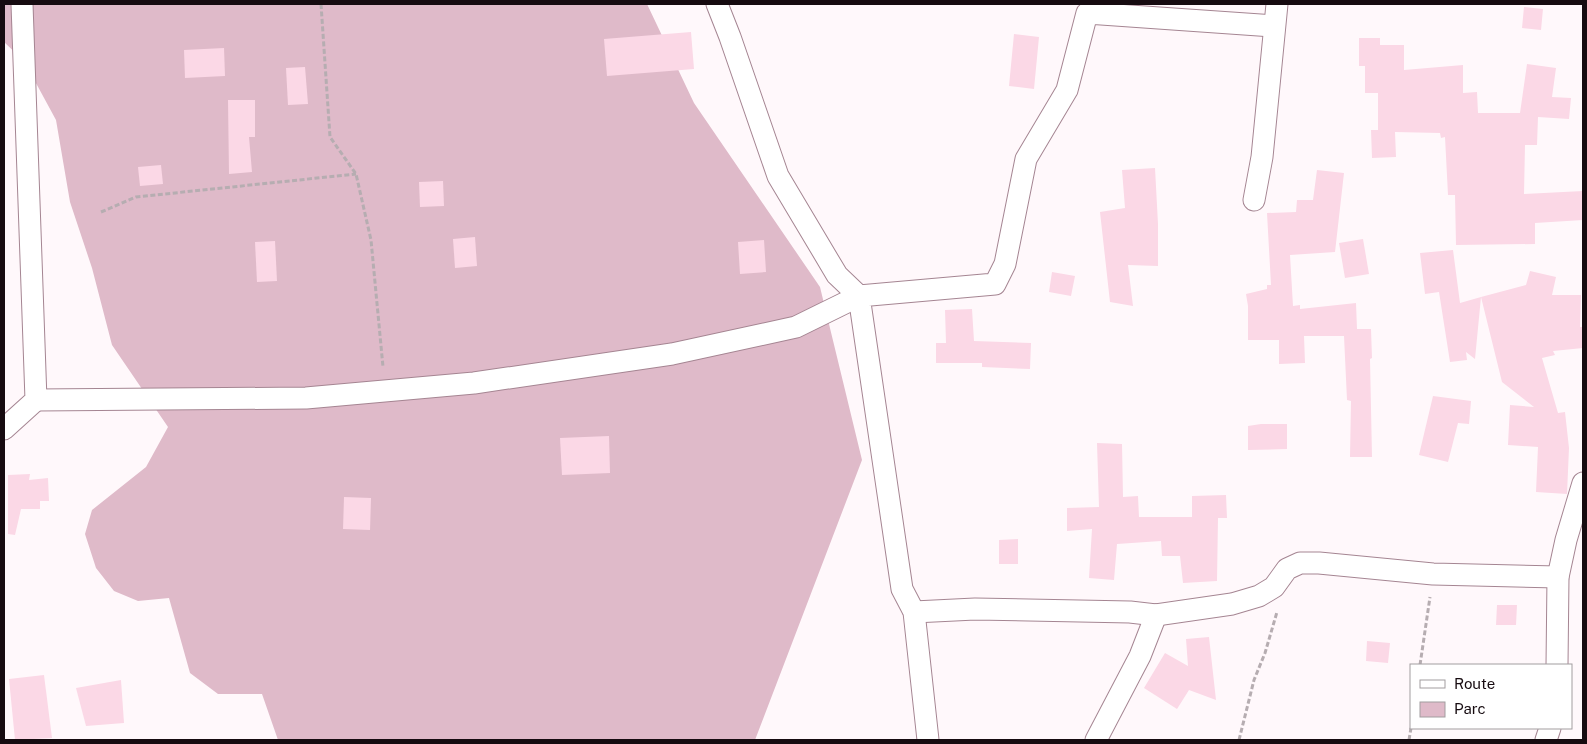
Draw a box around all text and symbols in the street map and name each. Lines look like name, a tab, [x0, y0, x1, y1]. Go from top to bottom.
legend	[1410, 664, 1572, 729]
text: Route	[1454, 675, 1495, 692]
text: Parc	[1454, 700, 1486, 717]

